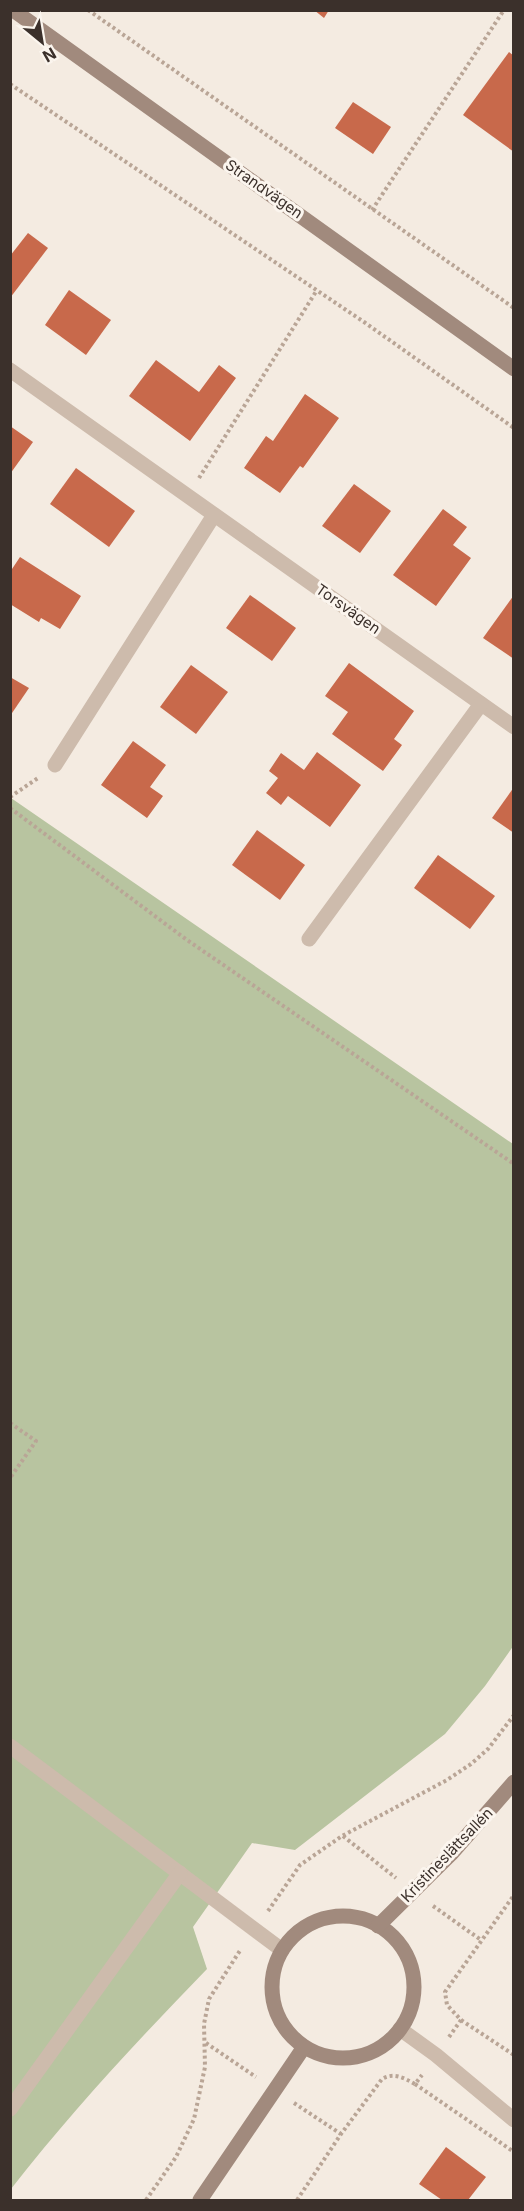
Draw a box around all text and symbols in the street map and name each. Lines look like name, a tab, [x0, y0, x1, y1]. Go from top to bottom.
north arrow	[12, 12, 72, 72]
text: N	[39, 43, 60, 67]
street label: Strandvägen	[222, 155, 307, 222]
street label: Torsvägen	[312, 579, 384, 638]
street label: Kristineslättsallén	[397, 1803, 497, 1906]

